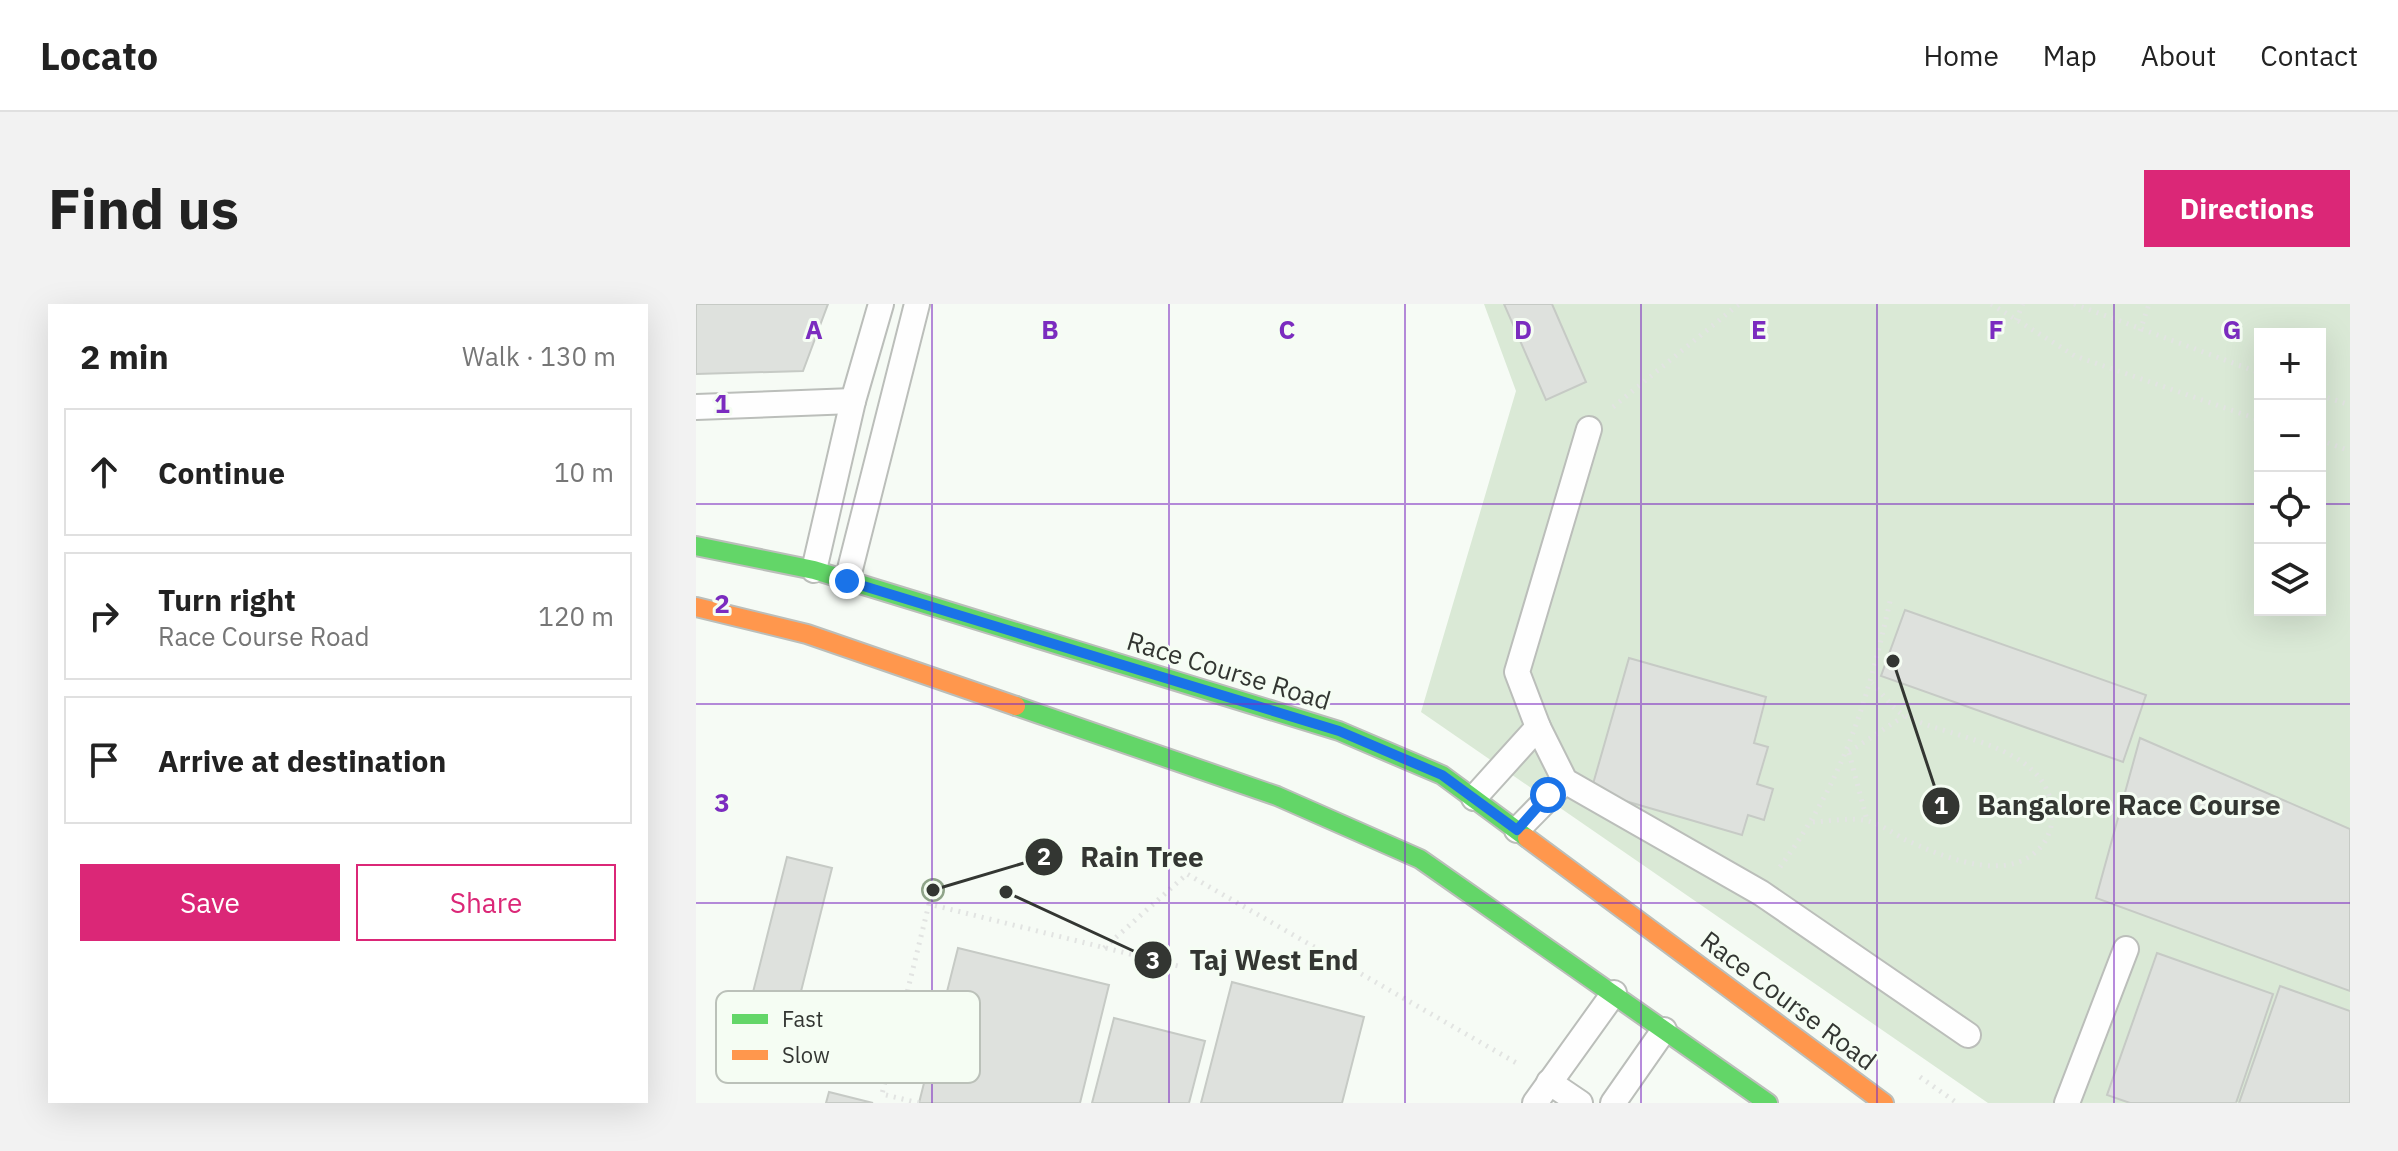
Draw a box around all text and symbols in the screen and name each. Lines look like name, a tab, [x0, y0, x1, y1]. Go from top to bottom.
text: Locato	[40, 31, 158, 80]
text: Home	[1923, 37, 1999, 74]
text: Map	[2043, 37, 2097, 74]
text: About	[2141, 37, 2216, 74]
text: Contact	[2260, 37, 2358, 74]
button: Directions	[2144, 170, 2350, 247]
text: Find us	[48, 172, 239, 244]
text: A	[805, 312, 823, 346]
text: B	[1041, 312, 1059, 346]
text: C	[1279, 312, 1296, 346]
text: D	[1514, 312, 1532, 346]
text: E	[1751, 312, 1767, 346]
text: F	[1988, 312, 2004, 346]
text: G	[2223, 312, 2241, 346]
map controls	[2254, 328, 2326, 616]
button: +	[2254, 328, 2326, 400]
text: 2 min	[80, 334, 169, 378]
text: Walk · 130 m	[462, 339, 616, 373]
text: 1	[714, 386, 730, 420]
button: −	[2254, 400, 2326, 472]
icon: ahead	[82, 450, 126, 494]
text: Continue	[158, 453, 285, 492]
text: 10 m	[554, 455, 614, 489]
button: locate	[2254, 472, 2326, 544]
button: layers	[2254, 544, 2326, 616]
route end	[829, 563, 865, 599]
text: Turn right	[158, 580, 296, 619]
text: 2	[714, 586, 730, 620]
icon: right	[82, 594, 126, 638]
text: 120 m	[538, 599, 614, 633]
text: Race Course Road	[158, 619, 369, 653]
street label: Race Course Road	[1123, 623, 1335, 717]
icon: arrive	[82, 738, 126, 782]
text: Arrive at destination	[158, 741, 446, 780]
route start	[1530, 777, 1566, 813]
callout: Bangalore Race Course	[1921, 780, 2296, 832]
text: 3	[714, 785, 730, 819]
text: Bangalore Race Course	[1977, 786, 2281, 823]
text: 1	[1934, 789, 1948, 821]
callout: Rain Tree	[1024, 831, 1220, 883]
text: Rain Tree	[1080, 838, 1204, 875]
text: 2	[1037, 840, 1051, 872]
button: Save	[80, 864, 340, 941]
button: Share	[356, 864, 616, 941]
street label: Race Course Road	[1694, 923, 1884, 1077]
callout: Taj West End	[1133, 934, 1375, 986]
text: Taj West End	[1189, 941, 1359, 978]
text: 3	[1146, 944, 1160, 976]
legend	[716, 991, 980, 1083]
text: Fast	[782, 1004, 823, 1033]
text: Slow	[782, 1040, 830, 1069]

